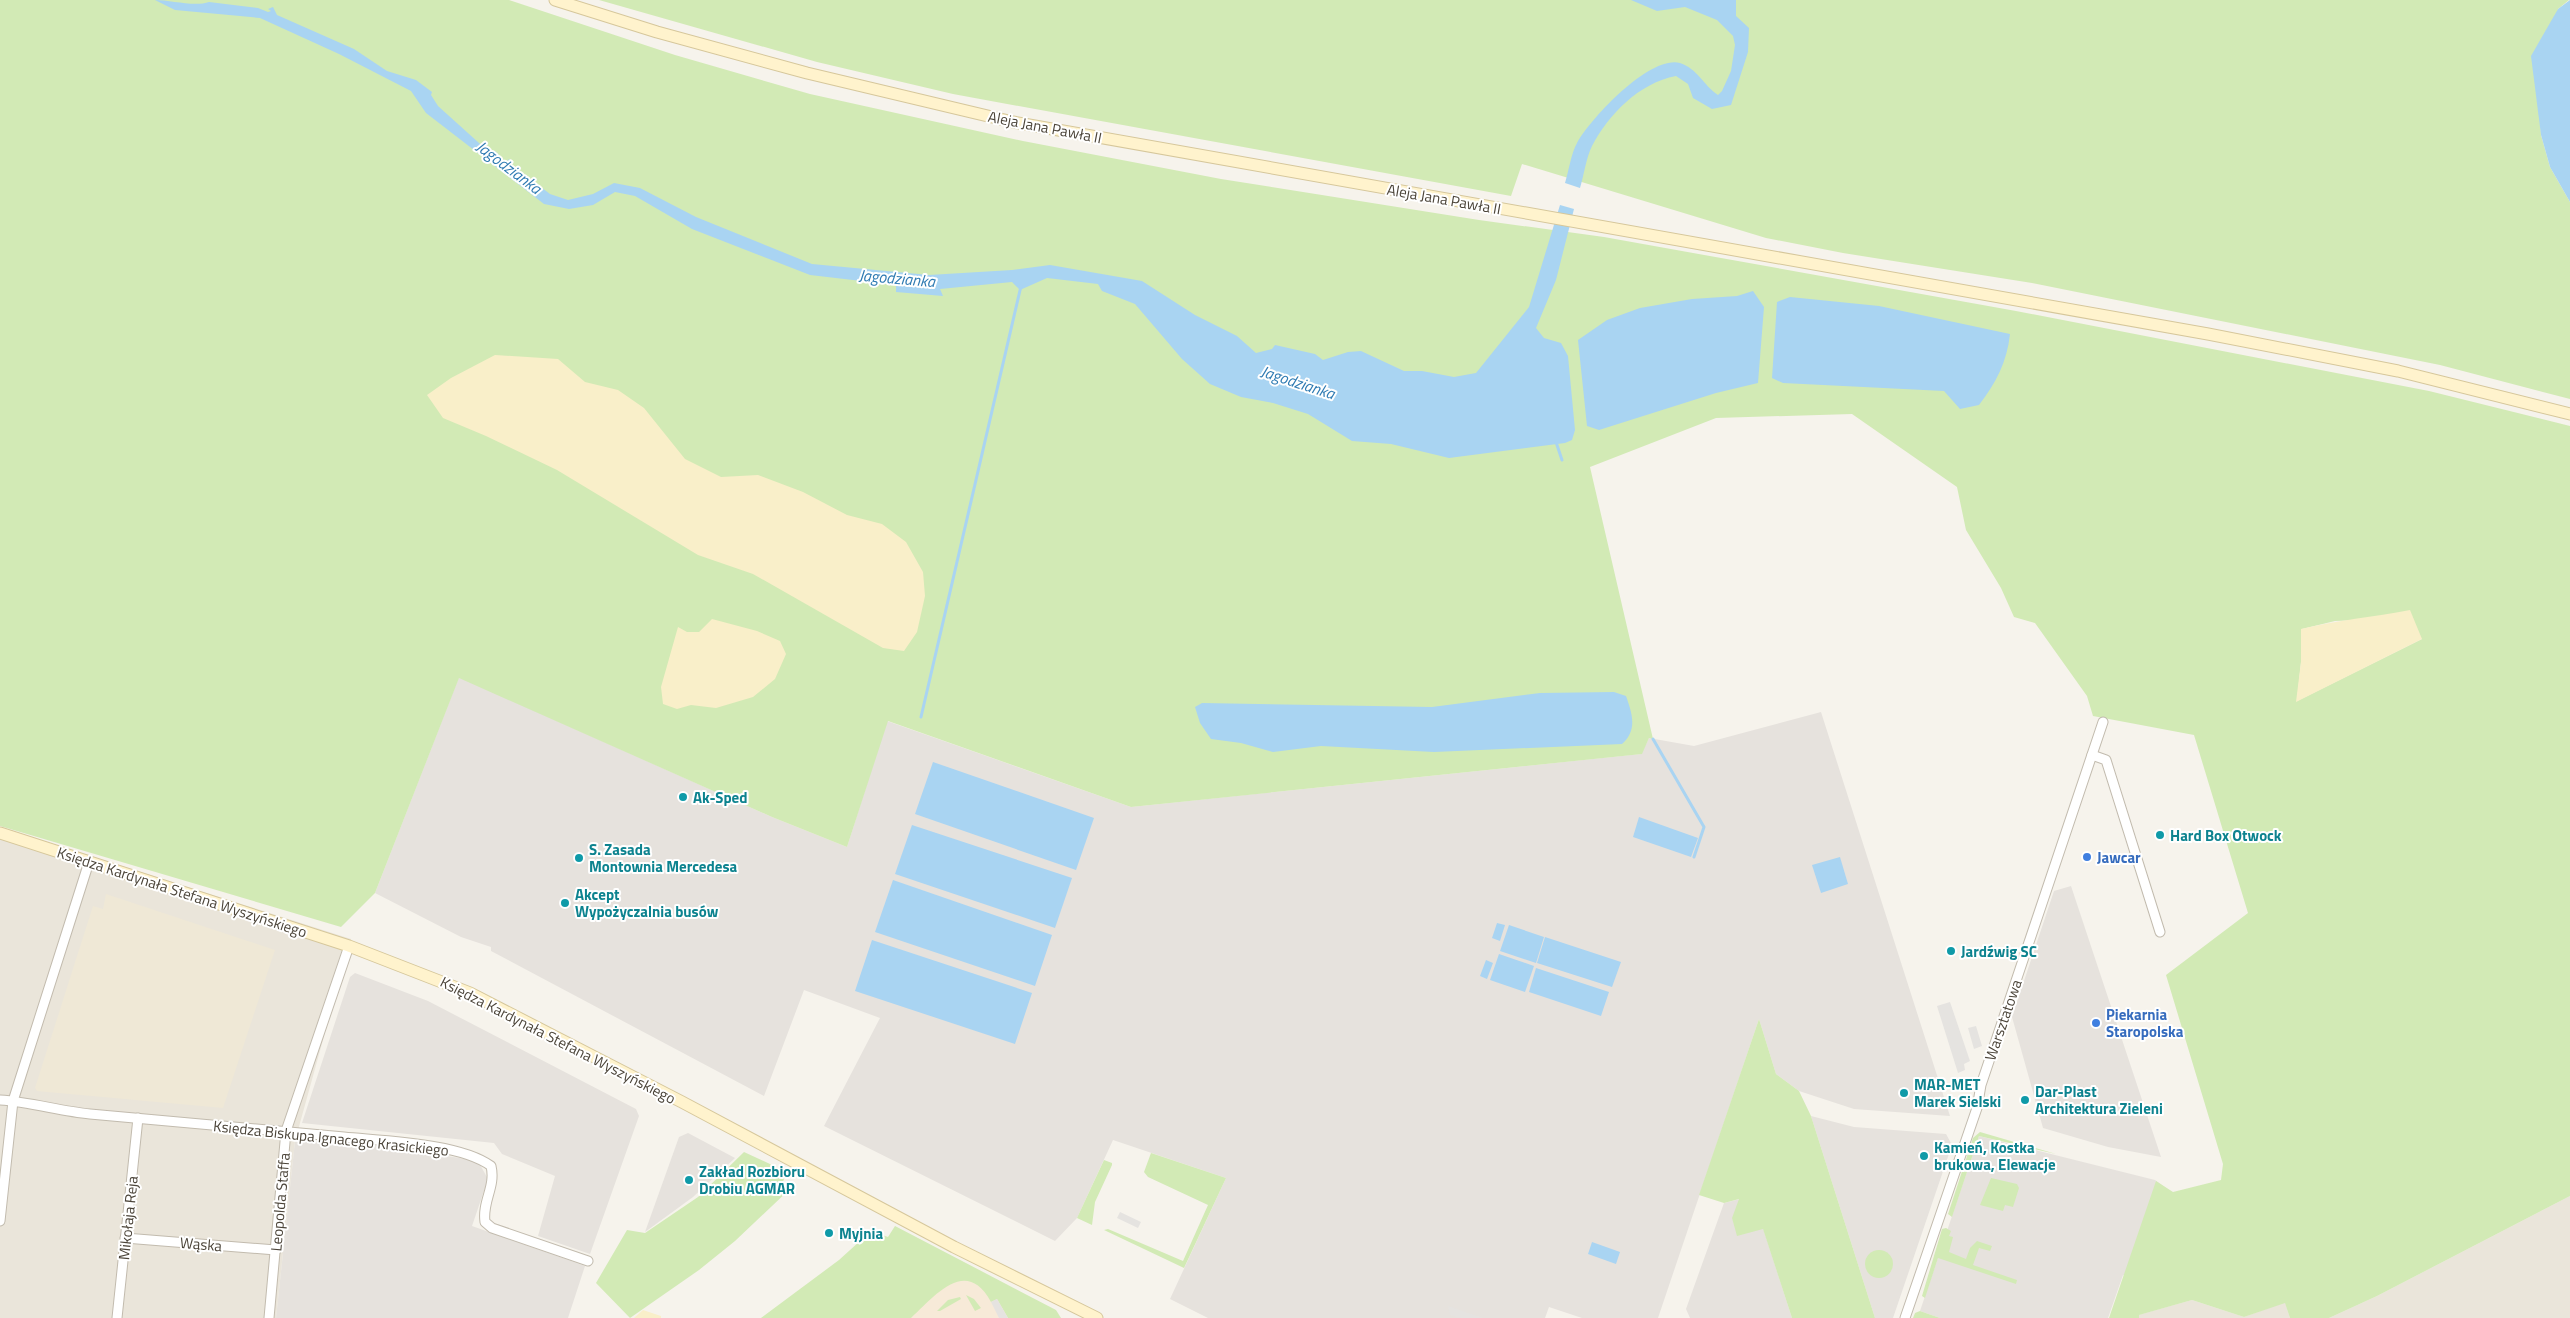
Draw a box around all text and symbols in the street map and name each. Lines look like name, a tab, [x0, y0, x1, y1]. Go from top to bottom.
street label: Aleja Jana Pawła II	[986, 105, 1104, 149]
water label: Jagodzianka	[471, 134, 548, 200]
street label: Aleja Jana Pawła II	[1385, 178, 1503, 220]
water label: Jagodzianka	[858, 263, 937, 293]
water label: Jagodzianka	[1258, 359, 1339, 406]
place label: Ak-Sped	[693, 786, 747, 809]
marker: Ak-Sped	[677, 791, 689, 803]
place label: Hard Box Otwock	[2170, 824, 2282, 847]
marker: Hard Box Otwock	[2154, 829, 2166, 841]
place label: S. Zasada Montownia Mercedesa	[589, 838, 737, 878]
street label: Księdza Kardynała Stefana Wyszyńskiego	[54, 841, 310, 943]
place label: Jawcar	[2097, 846, 2141, 869]
marker: Jawcar	[2081, 851, 2093, 863]
marker: S. Zasada Montownia Mercedesa	[573, 852, 585, 864]
place label: Akcept Wypożyczalnia busów	[575, 883, 719, 923]
marker: Akcept Wypożyczalnia busów	[559, 897, 571, 909]
place label: Jardźwig SC	[1961, 940, 2037, 963]
marker: Jardźwig SC	[1945, 945, 1957, 957]
street label: Księdza Kardynała Stefana Wyszyńskiego	[436, 970, 680, 1110]
street label: Warsztatowa	[1978, 976, 2028, 1064]
place label: Piekarnia Staropolska	[2106, 1003, 2184, 1043]
marker: Piekarnia Staropolska	[2090, 1017, 2102, 1029]
place label: MAR-MET Marek Sielski	[1914, 1073, 2001, 1113]
place label: Dar-Plast Architektura Zieleni	[2035, 1080, 2163, 1120]
marker: MAR-MET Marek Sielski	[1898, 1087, 1910, 1099]
marker: Dar-Plast Architektura Zieleni	[2019, 1094, 2031, 1106]
street label: Księdza Biskupa Ignacego Krasickiego	[212, 1114, 450, 1162]
place label: Kamień, Kostka brukowa, Elewacje	[1934, 1136, 2056, 1176]
marker: Kamień, Kostka brukowa, Elewacje	[1918, 1150, 1930, 1162]
street label: Leopolda Staffa	[264, 1151, 296, 1252]
place label: Zakład Rozbioru Drobiu AGMAR	[699, 1160, 805, 1200]
street label: Mikołaja Reja	[112, 1174, 144, 1261]
marker: Zakład Rozbioru Drobiu AGMAR	[683, 1174, 695, 1186]
place label: Myjnia	[839, 1222, 883, 1245]
marker: Myjnia	[823, 1227, 835, 1239]
street label: Wąska	[179, 1231, 223, 1257]

